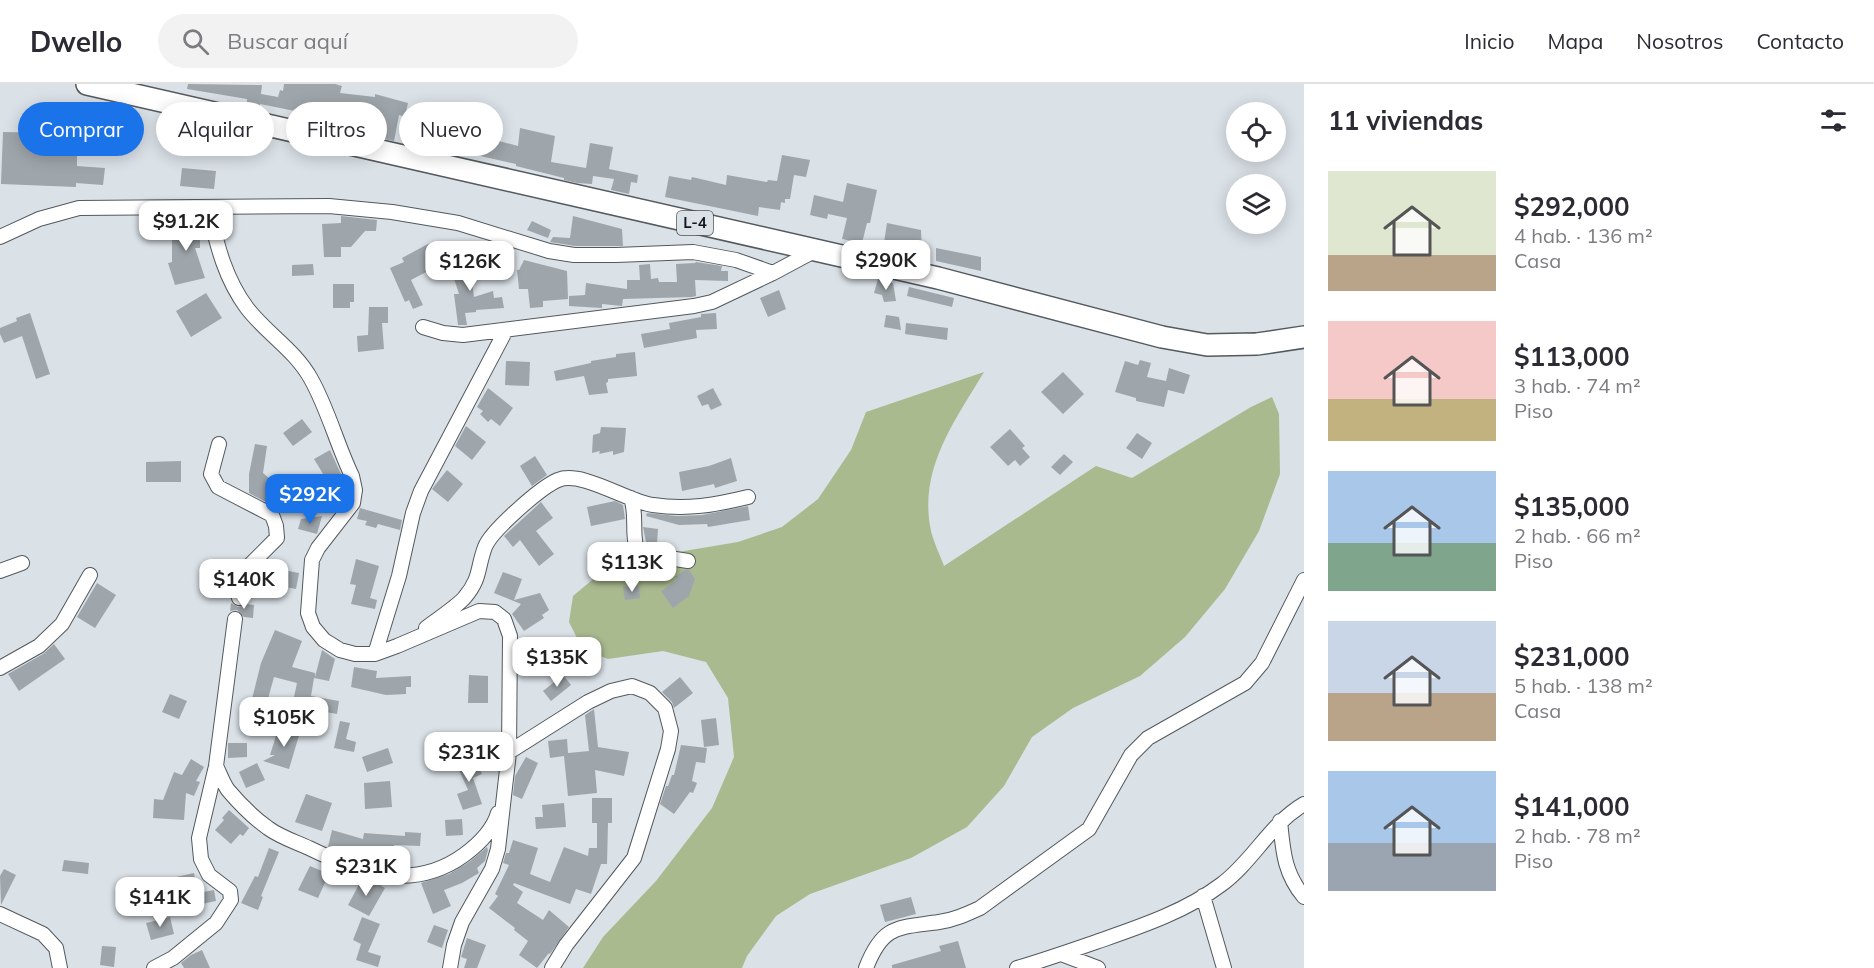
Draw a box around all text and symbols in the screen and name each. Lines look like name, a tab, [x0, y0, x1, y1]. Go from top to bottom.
search box	[158, 14, 578, 68]
text: Dwello	[30, 24, 122, 59]
icon: search	[179, 25, 212, 58]
text: Buscar aquí	[227, 27, 348, 55]
text: Inicio	[1464, 28, 1514, 54]
text: Mapa	[1547, 28, 1603, 54]
text: Nosotros	[1636, 28, 1723, 54]
text: Contacto	[1756, 28, 1844, 54]
chip: Comprar	[18, 102, 144, 156]
chip: Alquilar	[156, 102, 274, 156]
chip: Filtros	[286, 102, 387, 156]
chip: Nuevo	[399, 102, 503, 156]
map controls	[1226, 102, 1286, 234]
button: locate	[1226, 102, 1286, 162]
text: 11 viviendas	[1328, 104, 1483, 137]
icon: filters	[1817, 104, 1850, 137]
button: layers	[1226, 174, 1286, 234]
text: $292,000	[1514, 190, 1630, 223]
icon: home	[1376, 195, 1448, 267]
pin: $91.2K	[137, 201, 235, 252]
text: $91.2K	[153, 208, 219, 233]
road number: L-4	[677, 211, 713, 235]
text: 4 hab. · 136 m²	[1514, 223, 1653, 248]
pin: $290K	[844, 240, 928, 291]
pin: $126K	[428, 241, 512, 292]
text: $290K	[855, 247, 917, 272]
text: $126K	[439, 248, 501, 273]
text: Casa	[1514, 248, 1561, 273]
text: $113,000	[1514, 340, 1630, 373]
icon: home	[1376, 345, 1448, 417]
text: 3 hab. · 74 m²	[1514, 373, 1641, 398]
text: Piso	[1514, 398, 1553, 423]
pin: $292K	[268, 474, 352, 525]
text: $292K	[279, 481, 341, 506]
text: $135,000	[1514, 490, 1630, 523]
icon: home	[1376, 495, 1448, 567]
text: 2 hab. · 66 m²	[1514, 523, 1641, 548]
pin: $113K	[590, 542, 674, 593]
text: Piso	[1514, 548, 1553, 573]
text: $113K	[601, 549, 663, 574]
pin: $140K	[202, 559, 286, 610]
text: $140K	[213, 566, 275, 591]
pin: $135K	[515, 637, 599, 688]
text: $231,000	[1514, 640, 1630, 673]
text: $135K	[526, 644, 588, 669]
icon: home	[1376, 645, 1448, 717]
text: 5 hab. · 138 m²	[1514, 673, 1653, 698]
pin: $105K	[242, 697, 326, 748]
text: Casa	[1514, 698, 1561, 723]
text: $105K	[253, 704, 315, 729]
pin: $231K	[427, 732, 511, 783]
text: $231K	[438, 739, 500, 764]
text: $141,000	[1514, 790, 1630, 823]
icon: home	[1376, 795, 1448, 867]
text: 2 hab. · 78 m²	[1514, 823, 1641, 848]
pin: $231K	[324, 846, 408, 897]
text: Piso	[1514, 848, 1553, 873]
text: $231K	[335, 853, 397, 878]
pin: $141K	[118, 877, 202, 928]
text: $141K	[129, 884, 191, 909]

